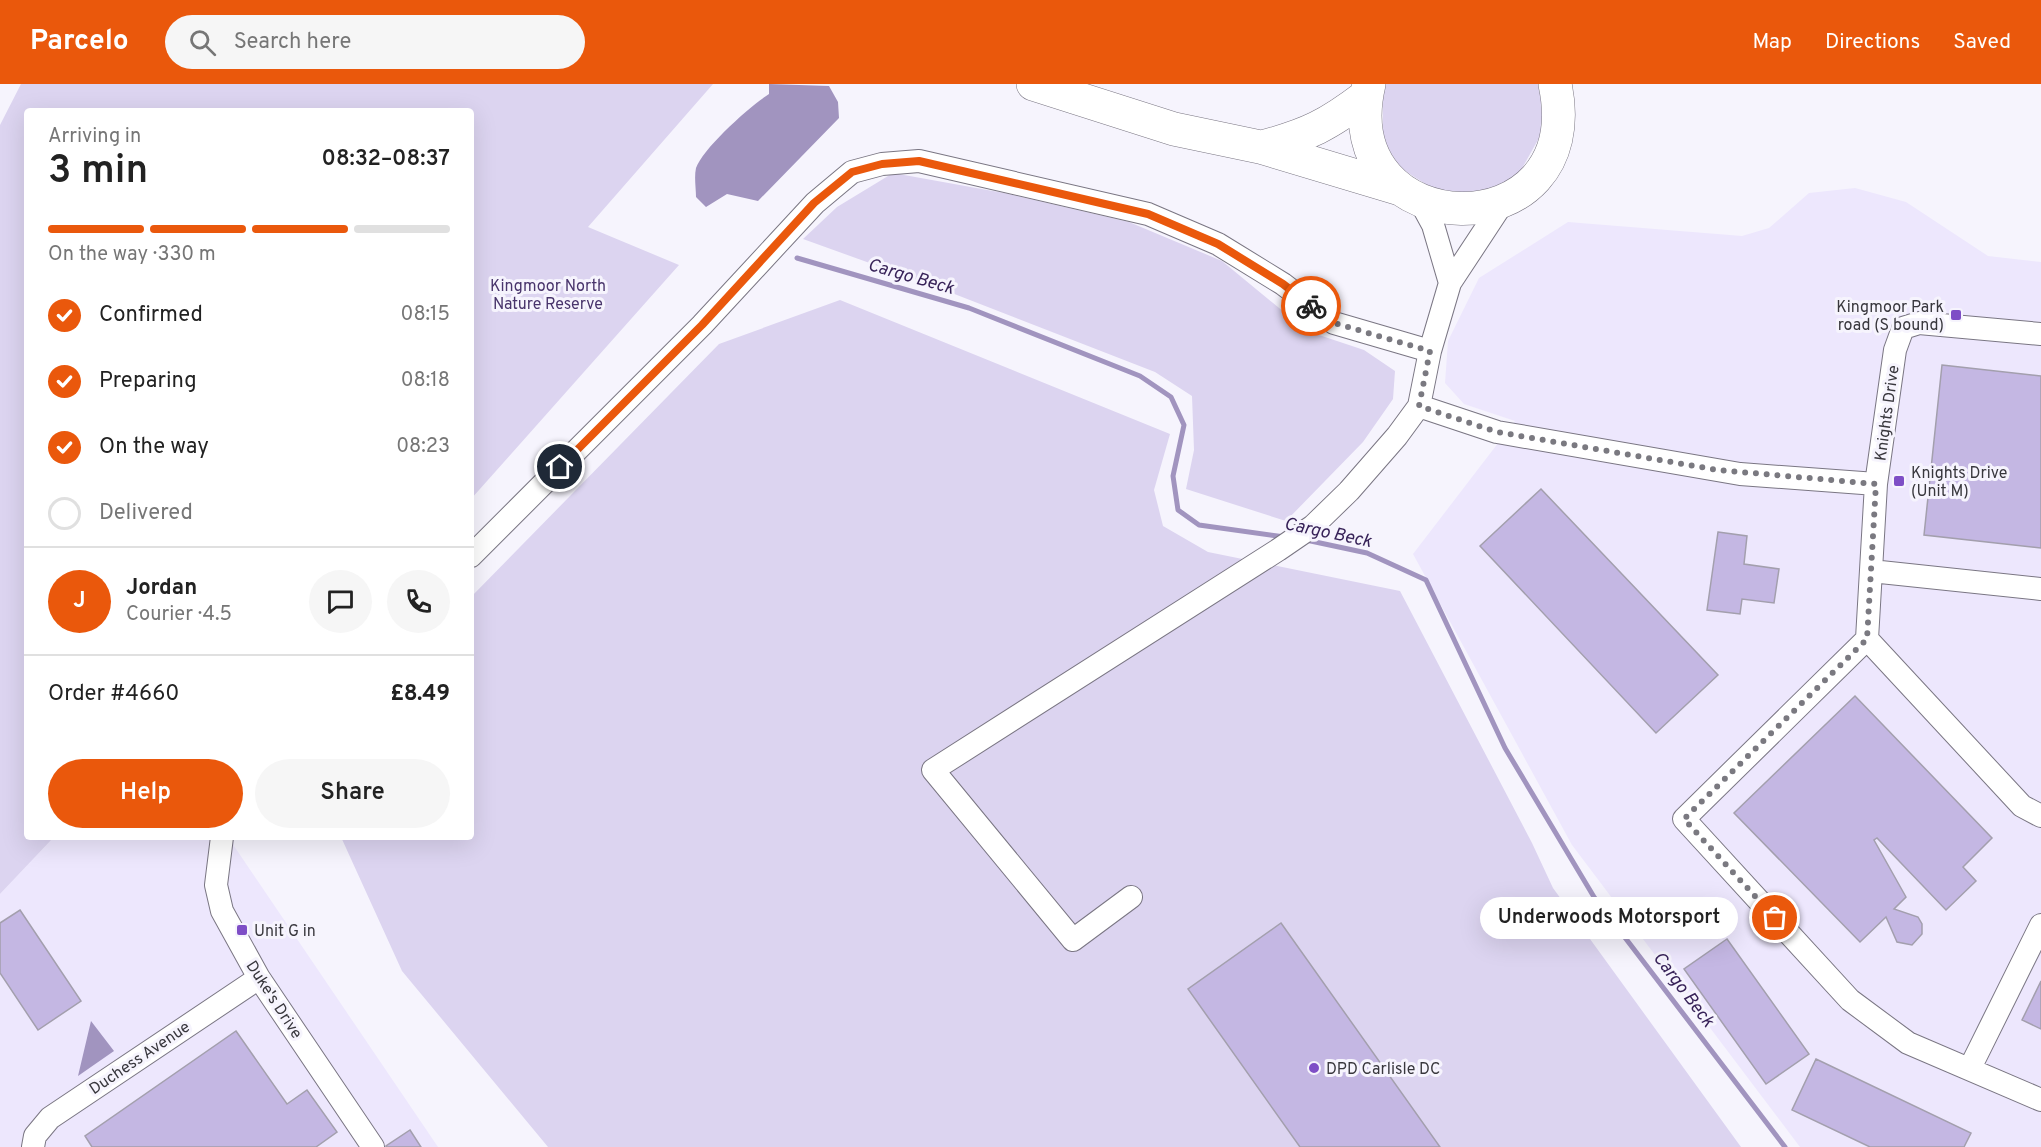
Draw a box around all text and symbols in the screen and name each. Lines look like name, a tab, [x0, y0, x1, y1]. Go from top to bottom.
search box	[165, 15, 585, 69]
text: Parcelo	[30, 24, 129, 60]
icon: search	[186, 26, 219, 59]
text: Search here	[234, 29, 351, 56]
text: Map	[1752, 29, 1792, 56]
text: Directions	[1825, 29, 1920, 56]
text: Saved	[1953, 29, 2011, 56]
text: Arriving in	[48, 124, 141, 150]
text: 08:32–08:37	[322, 146, 450, 173]
text: 3 min	[48, 148, 148, 197]
text: On the way · 330 m	[48, 242, 216, 268]
water label: Cargo Beck	[865, 254, 957, 301]
courier	[1281, 276, 1341, 336]
park label: Kingmoor North Nature Reserve	[490, 277, 606, 315]
icon: bike	[1295, 290, 1328, 323]
place label: Kingmoor Park road (S bound)	[1836, 298, 1944, 336]
icon: check	[48, 299, 81, 332]
text: Confirmed	[99, 302, 203, 329]
text: 08:15	[401, 302, 450, 328]
marker: Kingmoor Park road (S bound)	[1949, 308, 1963, 322]
street label: Knights Drive	[1871, 364, 1905, 462]
icon: check	[48, 365, 81, 398]
text: Preparing	[99, 368, 197, 395]
text: 08:18	[401, 368, 450, 394]
icon: check	[48, 431, 81, 464]
text: On the way	[99, 434, 209, 461]
text: 08:23	[396, 434, 450, 460]
pin	[534, 441, 585, 492]
icon: home	[543, 450, 576, 483]
place label: Knights Drive (Unit M)	[1911, 464, 2007, 502]
marker: Knights Drive (Unit M)	[1892, 474, 1906, 488]
text: Delivered	[99, 500, 193, 527]
water label: Cargo Beck	[1282, 513, 1374, 554]
button: chat	[309, 570, 372, 633]
button: phone	[387, 570, 450, 633]
text: Jordan	[126, 575, 197, 602]
text: J	[73, 588, 86, 615]
text: Courier · 4.5	[126, 602, 232, 628]
text: Order #4660	[48, 681, 179, 708]
text: £8.49	[390, 681, 450, 708]
button: Help	[48, 759, 243, 828]
button: Share	[255, 759, 450, 828]
pin	[1749, 892, 1800, 943]
callout: Underwoods Motorsport	[1481, 897, 1739, 939]
icon: bag	[1758, 901, 1791, 934]
text: Underwoods Motorsport	[1498, 905, 1720, 931]
place label: Unit G in	[254, 922, 316, 942]
marker: Unit G in	[235, 923, 249, 937]
water label: Cargo Beck	[1647, 948, 1719, 1033]
street label: Duke's Drive	[241, 957, 306, 1043]
street label: Duchess Avenue	[86, 1018, 194, 1100]
place label: DPD Carlisle DC	[1326, 1060, 1440, 1080]
marker: DPD Carlisle DC	[1307, 1061, 1321, 1075]

